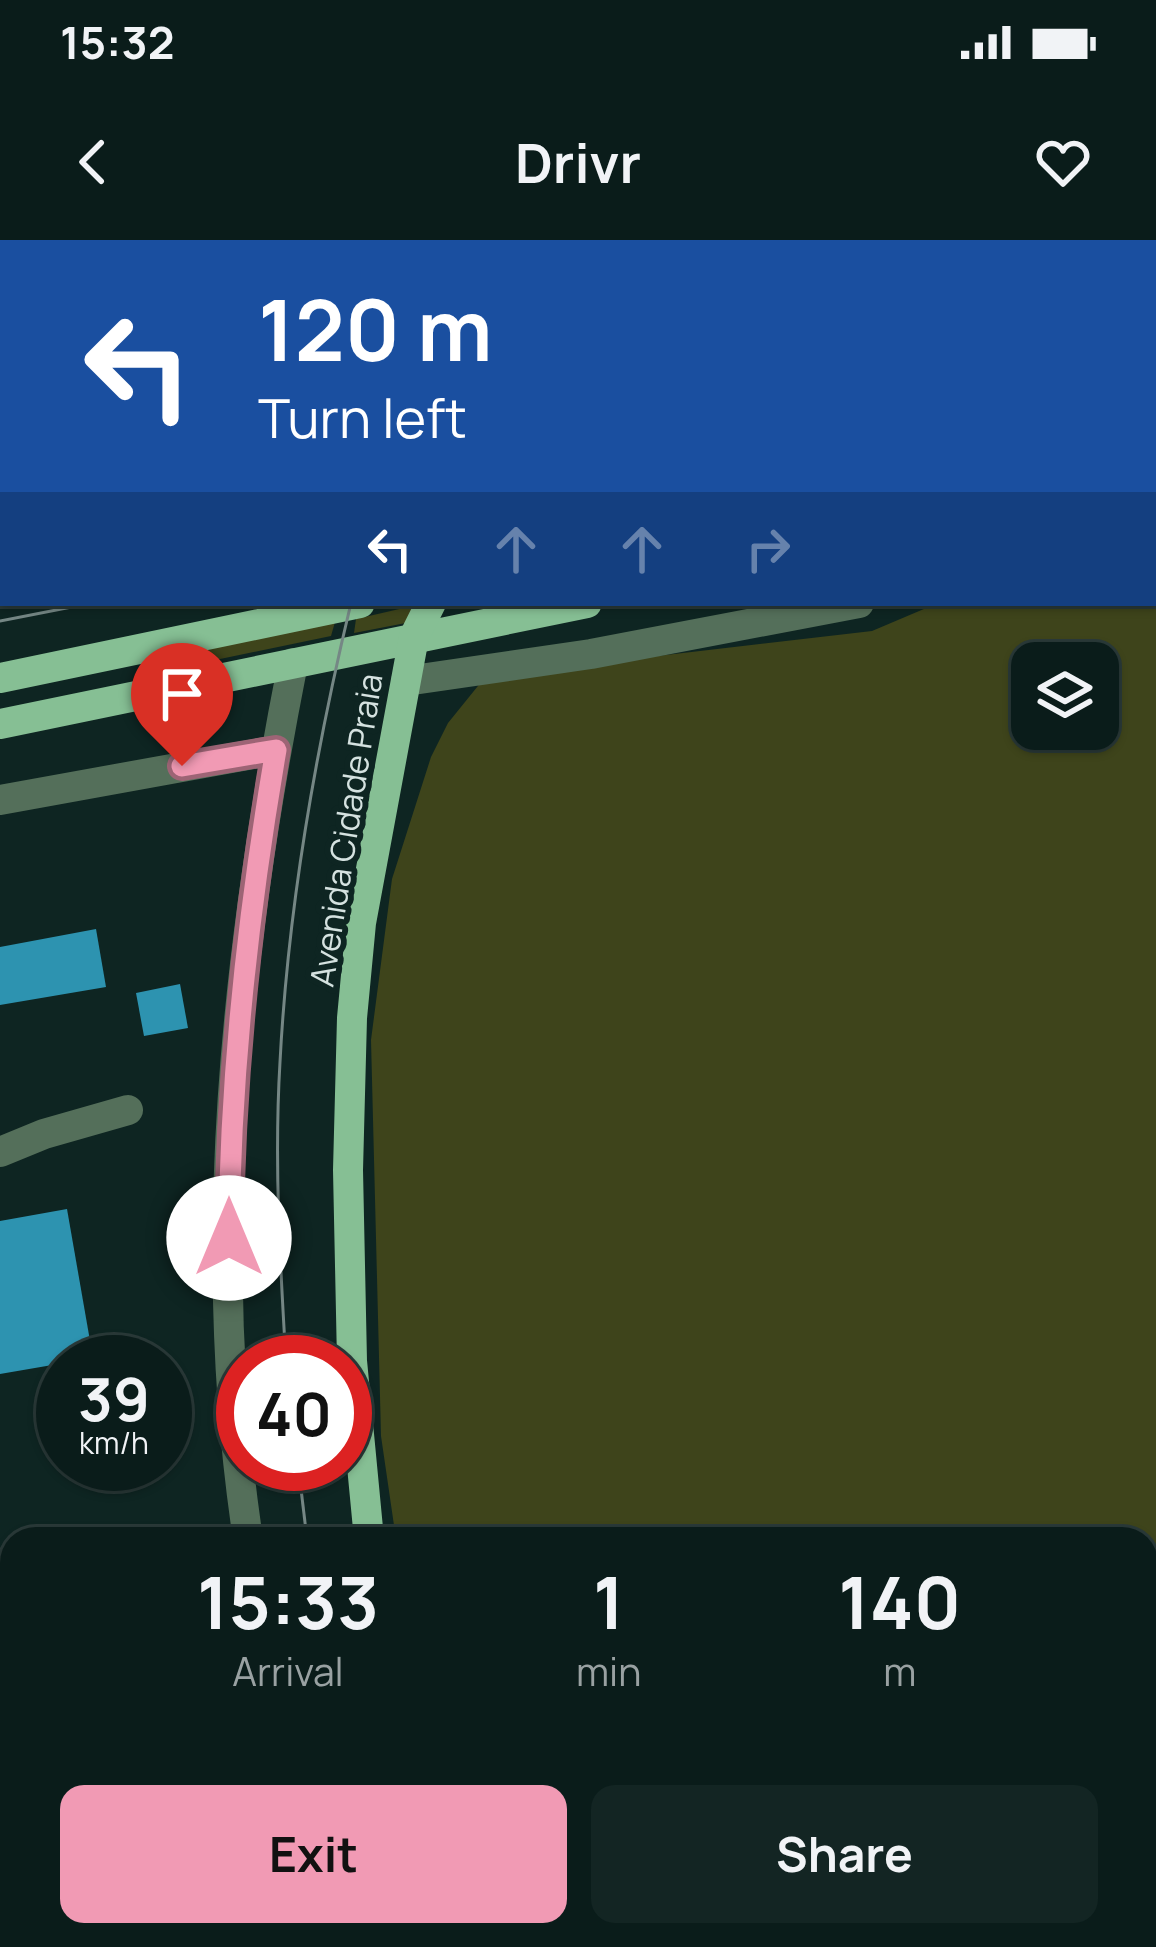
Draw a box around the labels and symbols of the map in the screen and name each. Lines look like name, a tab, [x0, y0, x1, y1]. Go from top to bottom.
pin	[131, 643, 233, 766]
street label: Avenida Cidade Praia	[299, 670, 392, 990]
position arrow	[166, 1175, 292, 1301]
speed limit sign: 40	[216, 1335, 372, 1491]

